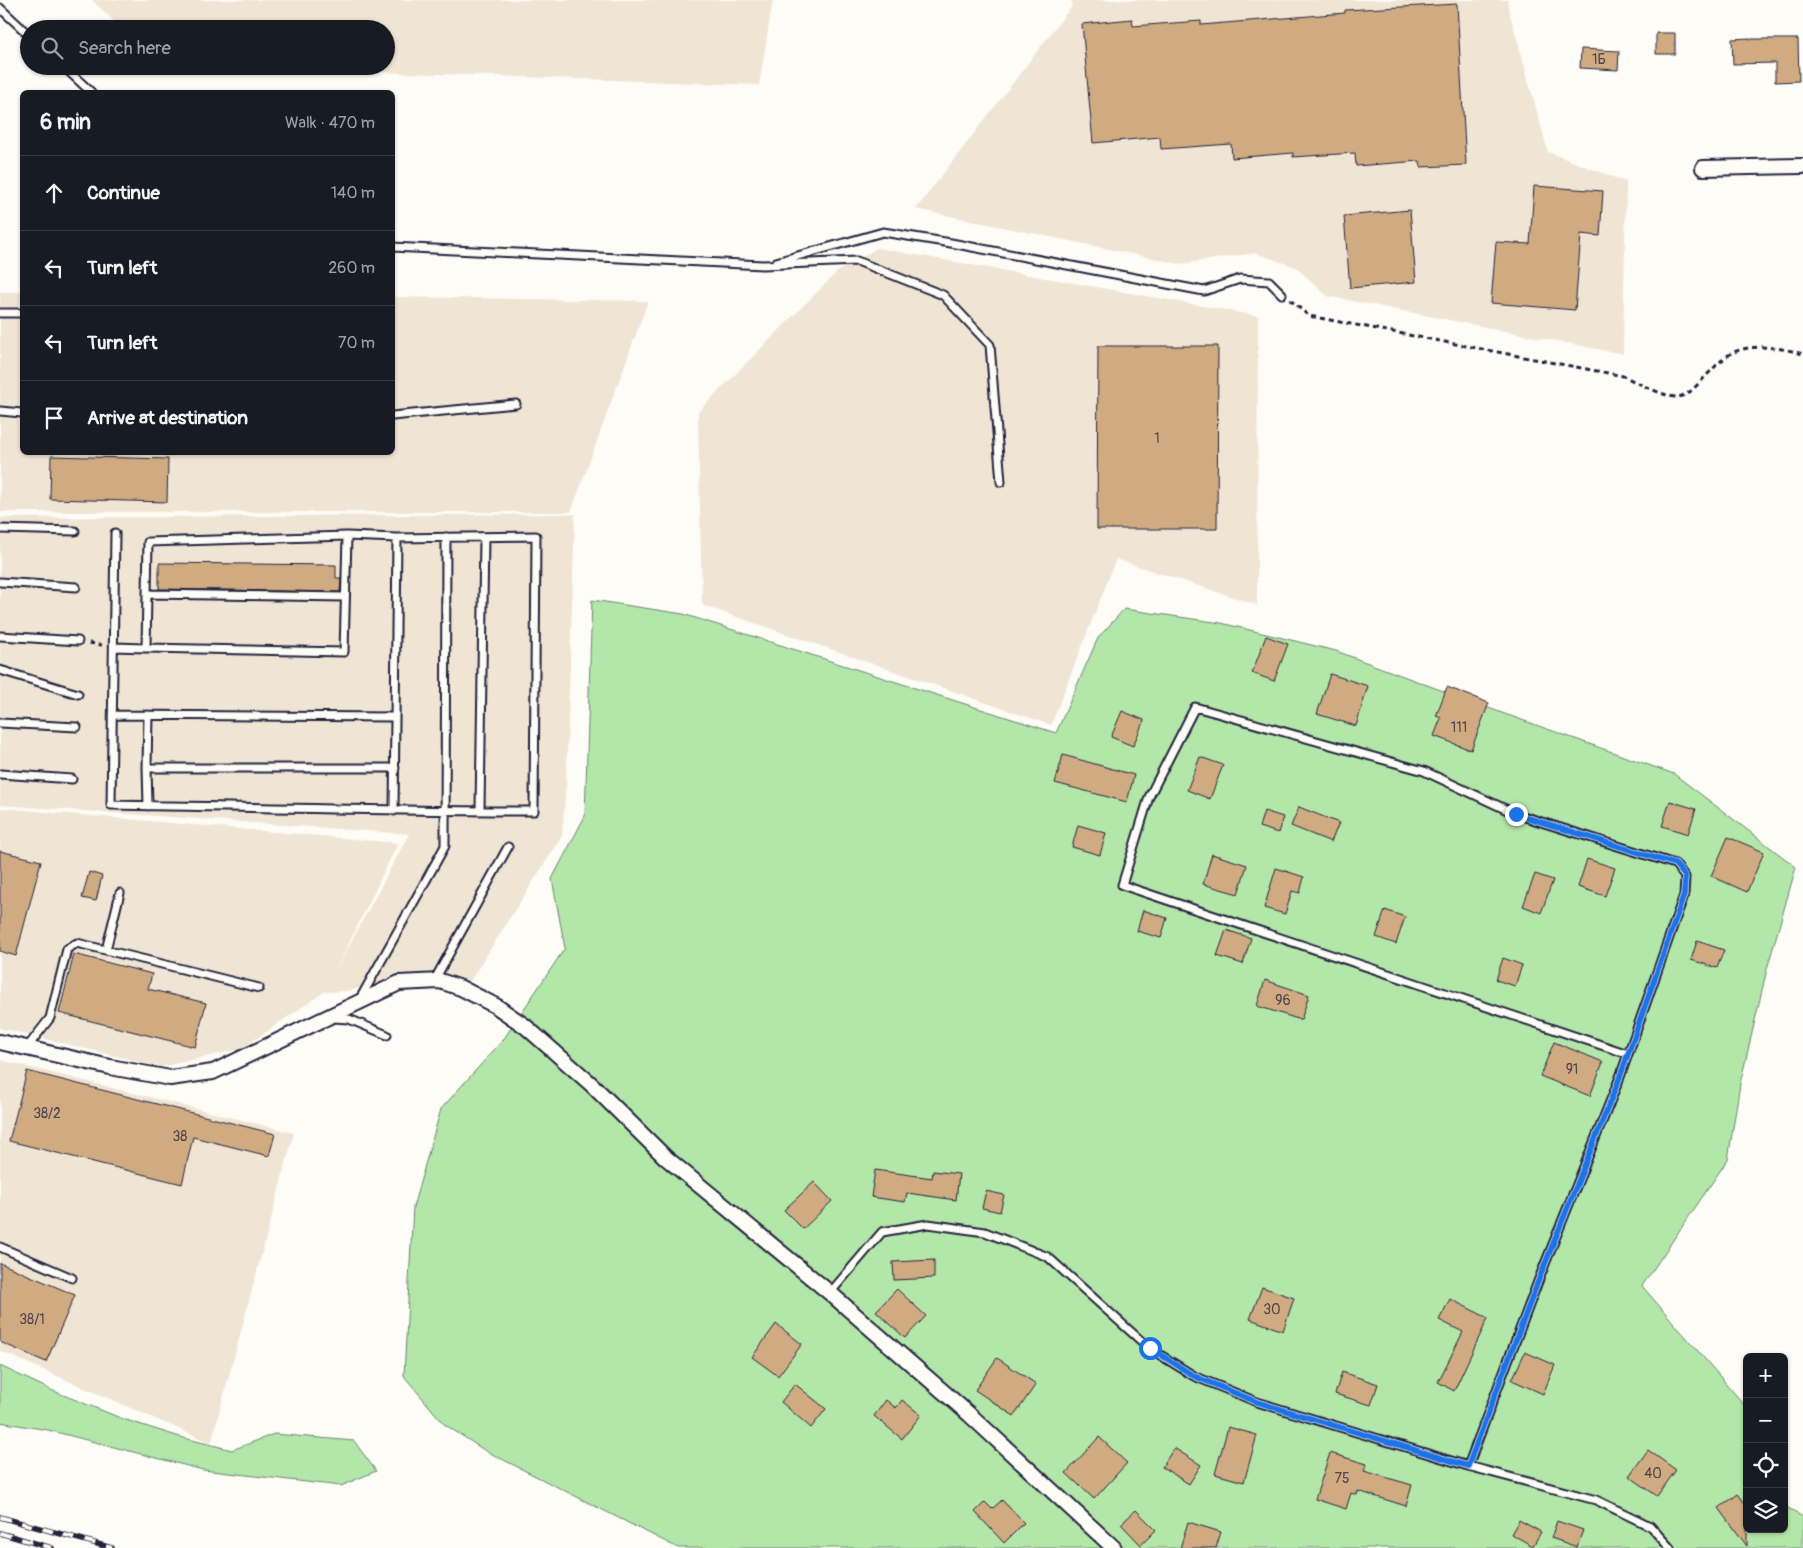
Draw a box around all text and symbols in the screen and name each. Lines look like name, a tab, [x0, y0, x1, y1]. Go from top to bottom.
search box	[20, 20, 395, 75]
icon: search	[38, 34, 66, 62]
text: Search here	[78, 36, 171, 60]
house number: 1Б	[1592, 51, 1606, 68]
text: 6 min	[40, 109, 91, 136]
text: Walk · 470 m	[285, 113, 375, 133]
icon: ahead	[40, 179, 68, 207]
text: Continue	[87, 181, 160, 205]
text: 140 m	[331, 183, 375, 203]
icon: left	[40, 254, 68, 282]
text: Turn left	[87, 256, 157, 280]
text: 260 m	[328, 258, 375, 278]
icon: left	[40, 329, 68, 357]
text: Turn left	[87, 331, 157, 355]
text: 70 m	[338, 333, 375, 353]
icon: arrive	[40, 404, 68, 432]
text: Arrive at destination	[87, 406, 248, 430]
house number: 1	[1154, 430, 1160, 447]
house number: 111	[1451, 719, 1467, 736]
route end	[1505, 803, 1528, 826]
house number: 96	[1275, 992, 1291, 1009]
house number: 91	[1566, 1061, 1578, 1078]
house number: 38/2	[33, 1105, 61, 1122]
house number: 38	[173, 1128, 187, 1145]
house number: 30	[1263, 1301, 1281, 1318]
house number: 38/1	[19, 1311, 45, 1328]
route start	[1139, 1337, 1162, 1360]
map controls	[1743, 1353, 1788, 1533]
button: +	[1743, 1353, 1788, 1398]
button: −	[1743, 1398, 1788, 1443]
button: locate	[1743, 1443, 1788, 1488]
house number: 40	[1644, 1465, 1662, 1482]
house number: 75	[1335, 1470, 1350, 1487]
button: layers	[1743, 1488, 1788, 1533]

